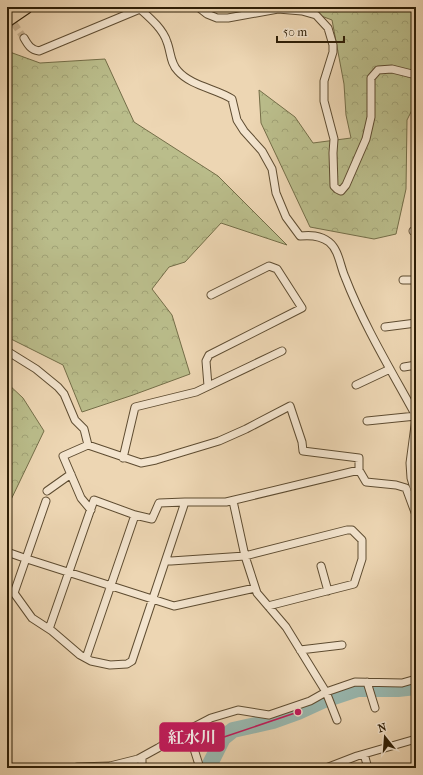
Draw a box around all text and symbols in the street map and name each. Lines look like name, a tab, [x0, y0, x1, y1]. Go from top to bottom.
scale bar	[277, 18, 344, 44]
text: 50 m	[283, 25, 307, 39]
north arrow	[365, 717, 405, 757]
text: N	[376, 720, 389, 735]
callout: 紅水川	[160, 723, 224, 751]
text: 紅水川	[168, 728, 216, 747]

